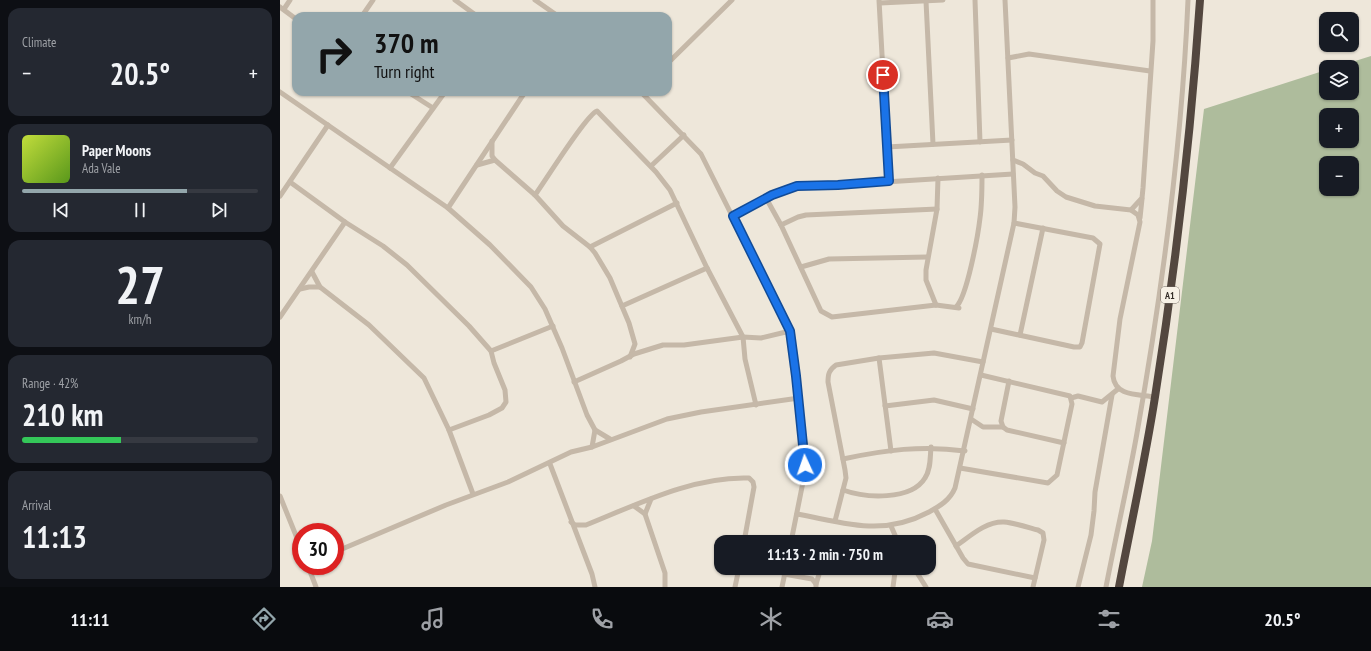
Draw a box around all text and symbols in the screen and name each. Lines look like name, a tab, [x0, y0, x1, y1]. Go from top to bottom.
map controls	[1319, 12, 1359, 196]
button: search	[1319, 12, 1359, 52]
text: 370 m	[374, 24, 438, 61]
icon: right	[308, 28, 360, 80]
text: Climate	[22, 34, 56, 51]
text: 20.5°	[110, 54, 170, 93]
pin	[866, 58, 900, 92]
text: −	[22, 59, 31, 87]
text: +	[249, 59, 258, 87]
text: Turn right	[374, 60, 434, 83]
button: layers	[1319, 60, 1359, 100]
icon: arrive	[872, 64, 894, 86]
button: +	[1319, 108, 1359, 148]
text: Paper Moons	[82, 141, 151, 160]
button: −	[1319, 156, 1359, 196]
text: Ada Vale	[82, 160, 121, 177]
icon: previous	[50, 199, 72, 221]
icon: pause	[129, 199, 151, 221]
icon: next	[208, 199, 230, 221]
text: 27	[115, 251, 165, 318]
road number: A1	[1161, 287, 1179, 303]
text: km/h	[128, 311, 152, 328]
text: Range · 42%	[22, 375, 78, 392]
text: 210 km	[22, 395, 103, 434]
position arrow	[784, 444, 826, 486]
text: Arrival	[22, 497, 51, 514]
text: 11:13	[22, 517, 87, 556]
speed limit sign: 30	[292, 523, 344, 575]
text: 11:13 · 2 min · 750 m	[767, 545, 883, 564]
icon: directions	[250, 605, 278, 633]
icon: music	[419, 605, 447, 633]
icon: phone	[588, 605, 616, 633]
icon: climate	[757, 605, 785, 633]
icon: car	[926, 605, 954, 633]
icon: filters	[1095, 605, 1123, 633]
text: 11:11	[70, 608, 109, 631]
text: 20.5°	[1264, 608, 1301, 631]

